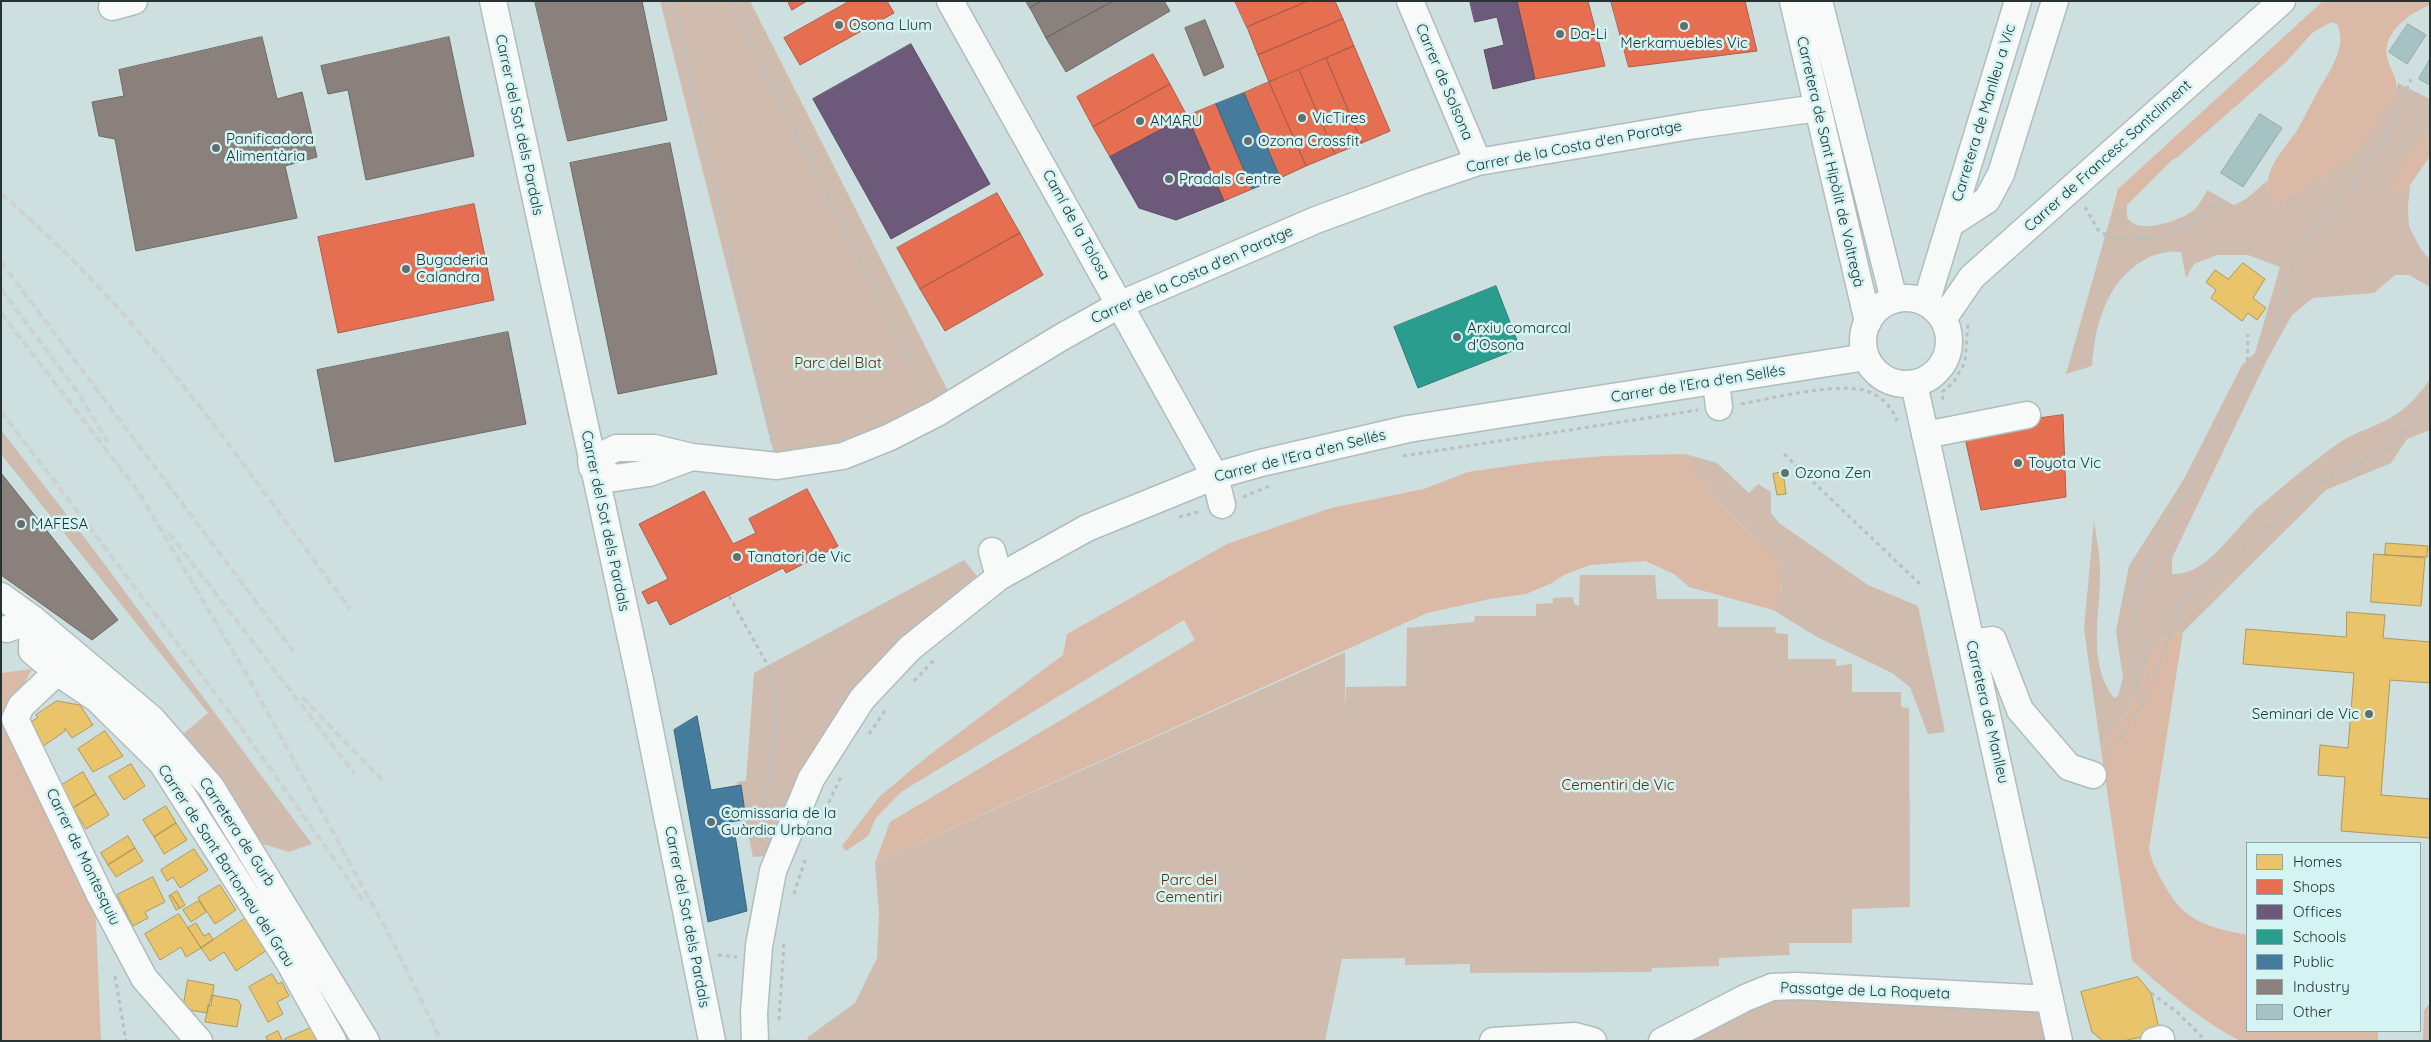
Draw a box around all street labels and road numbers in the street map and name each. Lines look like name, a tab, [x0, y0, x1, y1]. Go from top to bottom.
street label: Carrer de Solsona	[1411, 21, 1477, 143]
street label: Carretera de Manlleu a Vic	[1948, 22, 2020, 204]
street label: Carrer del Sot dels Pardals	[491, 33, 547, 217]
street label: Carretera de Sant Hipòlit de Voltregà	[1792, 35, 1868, 289]
street label: Carrer de Francesc Santcliment	[2021, 76, 2195, 236]
street label: Carrer de la Costa d'en Paratge	[1465, 117, 1683, 177]
street label: Camí de la Tolosa	[1038, 167, 1114, 283]
street label: Carrer de la Costa d'en Paratge	[1088, 222, 1296, 328]
street label: Carrer de l'Era d'en Sellés	[1610, 361, 1786, 407]
street label: Carrer de l'Era d'en Sellés	[1212, 426, 1388, 486]
street label: Carrer del Sot dels Pardals	[577, 429, 633, 613]
street label: Carretera de Manlleu	[1962, 639, 2012, 785]
street label: Carrer de Sant Bartomeu del Grau	[154, 761, 298, 971]
street label: Carretera de Gurb	[195, 774, 279, 890]
street label: Carrer de Montesquiu	[42, 786, 124, 928]
street label: Carrer del Sot dels Pardals	[661, 825, 713, 1009]
street label: Passatge de La Roqueta	[1780, 979, 1950, 1003]

